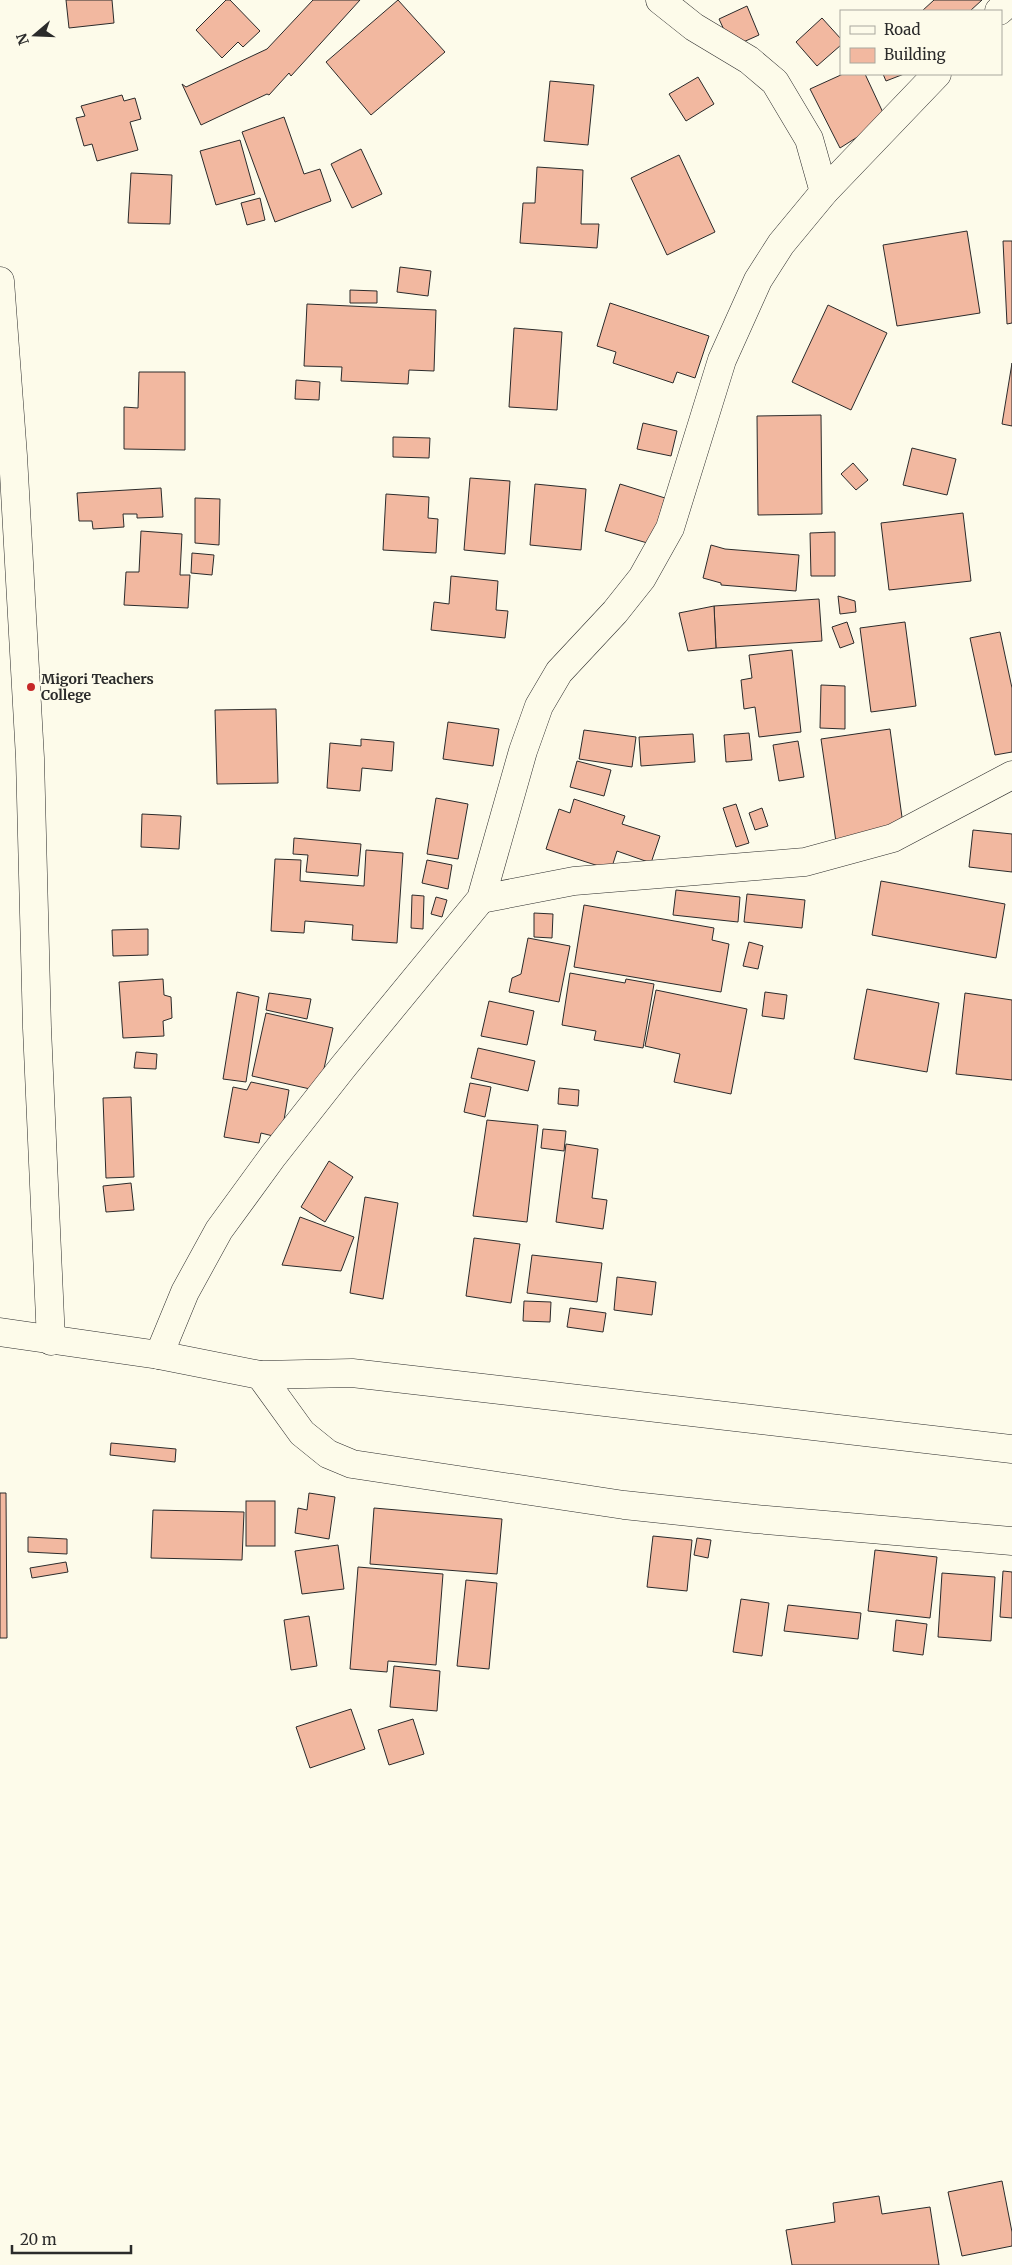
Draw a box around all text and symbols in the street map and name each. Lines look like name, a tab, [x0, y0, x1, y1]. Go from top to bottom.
north arrow	[10, 10, 60, 60]
legend	[840, 10, 1002, 75]
text: Road	[884, 20, 920, 39]
text: N	[12, 31, 33, 47]
text: Building	[884, 45, 946, 64]
place label: Migori Teachers College	[41, 670, 154, 704]
marker: Migori Teachers College	[25, 681, 37, 693]
scale bar	[12, 2222, 131, 2254]
text: 20 m	[20, 2230, 57, 2249]

